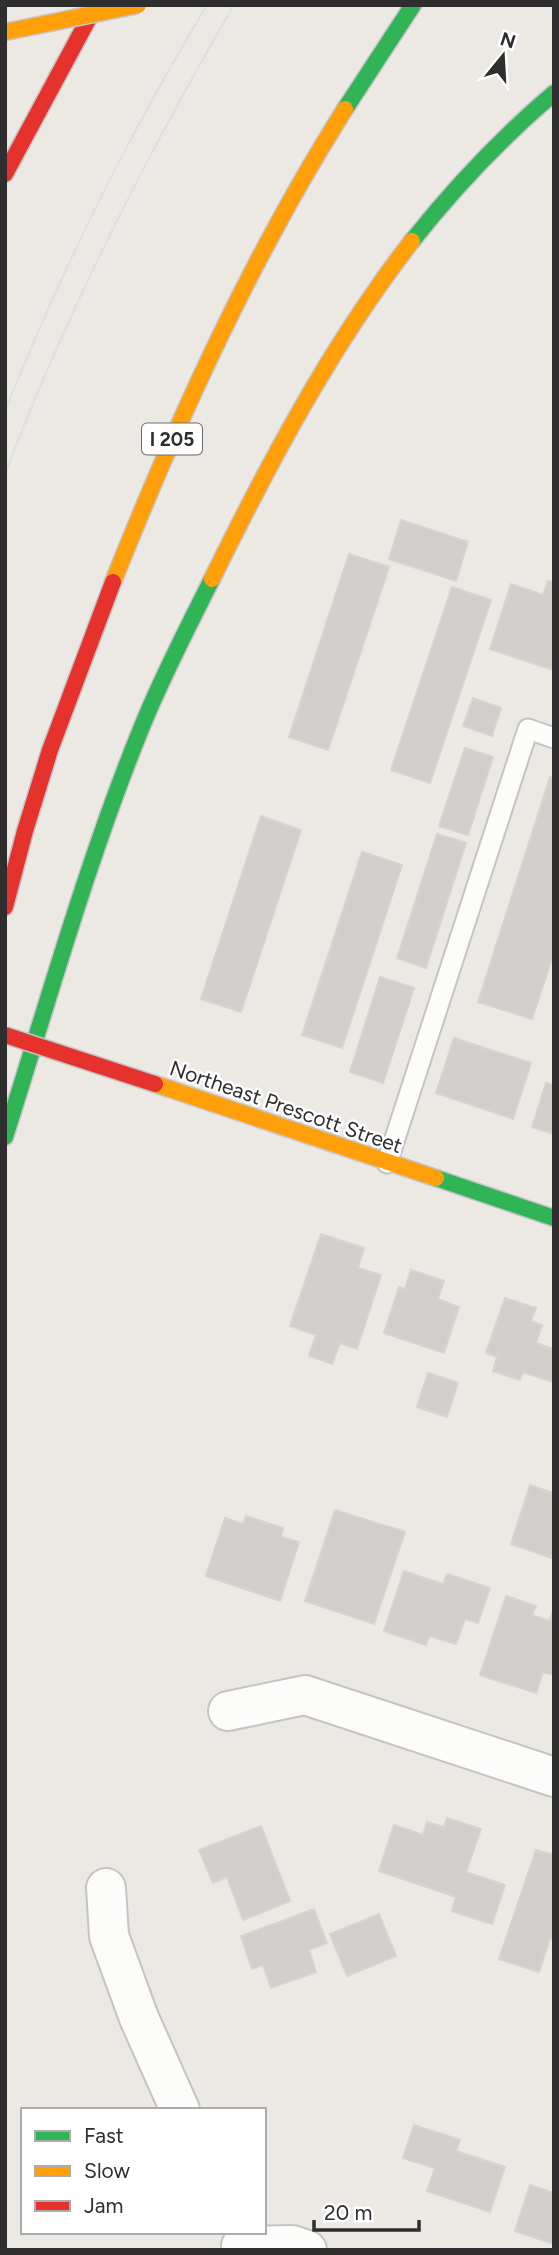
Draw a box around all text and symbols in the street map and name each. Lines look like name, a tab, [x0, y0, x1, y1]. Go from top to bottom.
north arrow	[468, 21, 538, 91]
text: N	[498, 27, 519, 54]
road number: I 205	[142, 424, 202, 454]
street label: Northeast Prescott Street	[167, 1055, 406, 1158]
legend	[21, 2108, 266, 2234]
text: Fast	[84, 2123, 124, 2148]
text: Slow	[84, 2158, 130, 2183]
scale bar	[314, 2188, 419, 2232]
text: Jam	[84, 2193, 123, 2218]
text: 20 m	[324, 2200, 372, 2225]

